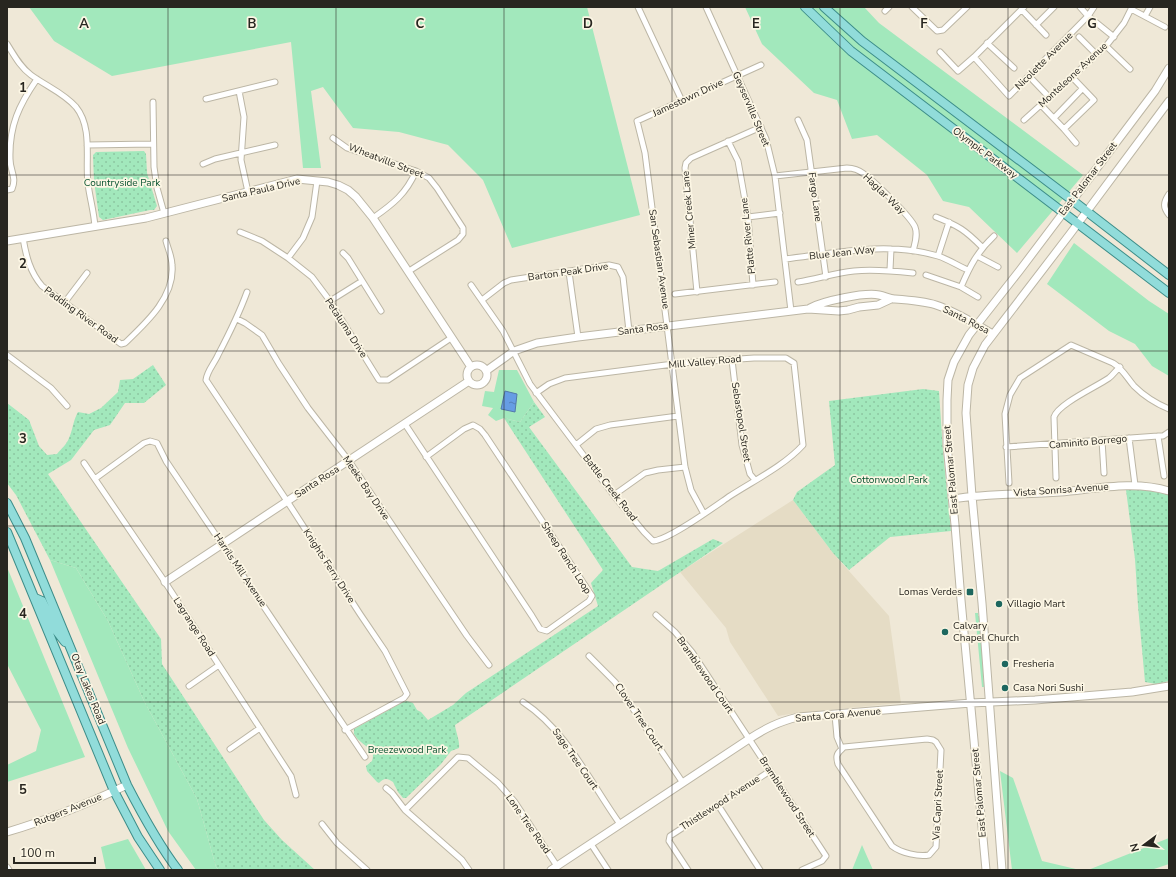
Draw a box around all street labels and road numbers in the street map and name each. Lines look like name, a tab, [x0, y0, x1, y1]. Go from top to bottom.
street label: Nicolette Avenue	[1012, 29, 1076, 93]
street label: Monteleone Avenue	[1035, 39, 1111, 111]
street label: Geyserville Street	[729, 69, 773, 149]
street label: Jamestown Drive	[649, 75, 726, 121]
street label: Olympic Parkway	[950, 124, 1021, 183]
street label: East Palomar Street	[1056, 139, 1121, 219]
street label: Wheatville Street	[346, 140, 426, 182]
street label: Miner Creek Lane	[679, 170, 699, 250]
street label: Haglar Way	[860, 170, 909, 218]
street label: Fargo Lane	[805, 171, 825, 223]
street label: Santa Paula Drive	[220, 174, 302, 206]
street label: Platte River Lane	[737, 197, 759, 275]
street label: San Sebastian Avenue	[645, 208, 673, 310]
street label: Blue Jean Way	[808, 242, 876, 263]
street label: Barton Peak Drive	[527, 259, 609, 285]
street label: Padding River Road	[41, 283, 121, 347]
street label: Petaluma Drive	[321, 295, 371, 361]
street label: Santa Rosa	[940, 302, 992, 338]
street label: Santa Rosa	[617, 319, 669, 339]
street label: Mill Valley Road	[668, 352, 742, 372]
street label: Sebastopol Street	[728, 381, 754, 463]
street label: East Palomar Street	[940, 425, 962, 515]
street label: Caminito Borrego	[1048, 432, 1128, 452]
street label: Battle Creek Road	[579, 452, 641, 525]
street label: Meeks Bay Drive	[339, 453, 393, 523]
street label: Santa Rosa	[292, 462, 342, 502]
street label: Vista Sonrisa Avenue	[1012, 480, 1109, 500]
street label: Sheep Ranch Loop	[537, 519, 595, 597]
street label: Knights Ferry Drive	[300, 526, 358, 606]
street label: Harrils Mill Avenue	[210, 530, 270, 610]
street label: Lagrange Road	[170, 595, 219, 660]
street label: Bramblewood Court	[673, 634, 737, 717]
street label: Otay Lakes Road	[67, 651, 109, 727]
street label: Clover Tree Court	[611, 681, 667, 754]
street label: Santa Cora Avenue	[795, 704, 881, 726]
street label: Sage Tree Court	[549, 725, 602, 793]
street label: East Palomar Street	[968, 748, 990, 838]
street label: Bramblewood Street	[756, 754, 819, 840]
street label: Via Capri Street	[929, 769, 947, 842]
street label: Thistlewood Avenue	[677, 772, 763, 834]
street label: Rutgers Avenue	[32, 790, 104, 830]
street label: Lone Tree Road	[502, 791, 554, 857]

